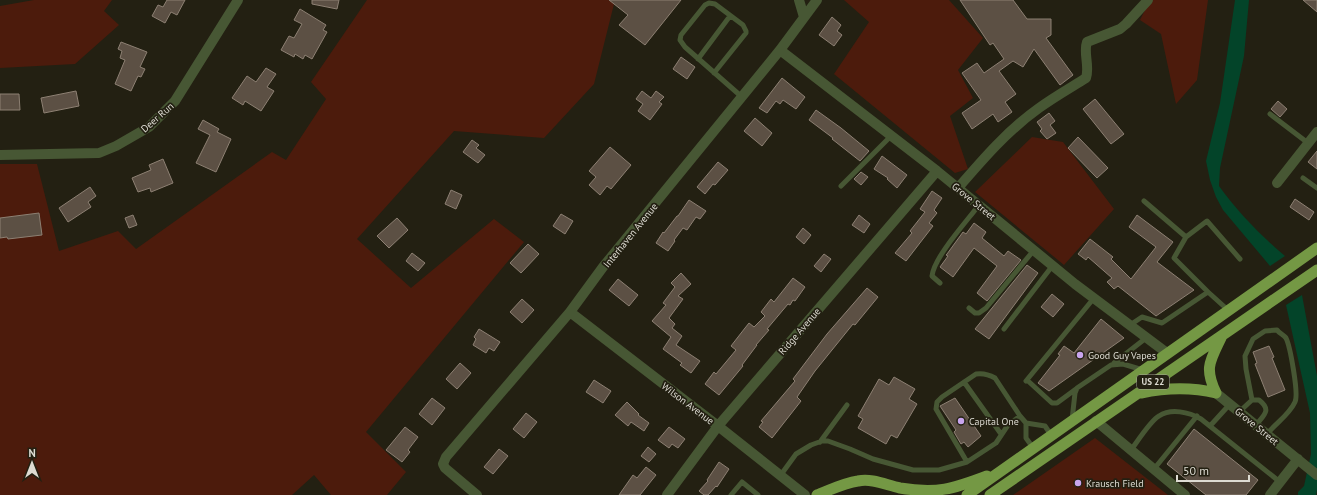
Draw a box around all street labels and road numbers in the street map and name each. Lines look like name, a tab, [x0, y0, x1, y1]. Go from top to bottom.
street label: Deer Run	[138, 100, 176, 135]
street label: Grove Street	[949, 180, 999, 223]
street label: Interhaven Avenue	[600, 200, 660, 270]
street label: Ridge Avenue	[775, 305, 823, 357]
road number: US 22	[1137, 375, 1169, 389]
street label: Wilson Avenue	[659, 379, 717, 427]
street label: Grove Street	[1232, 405, 1282, 448]

